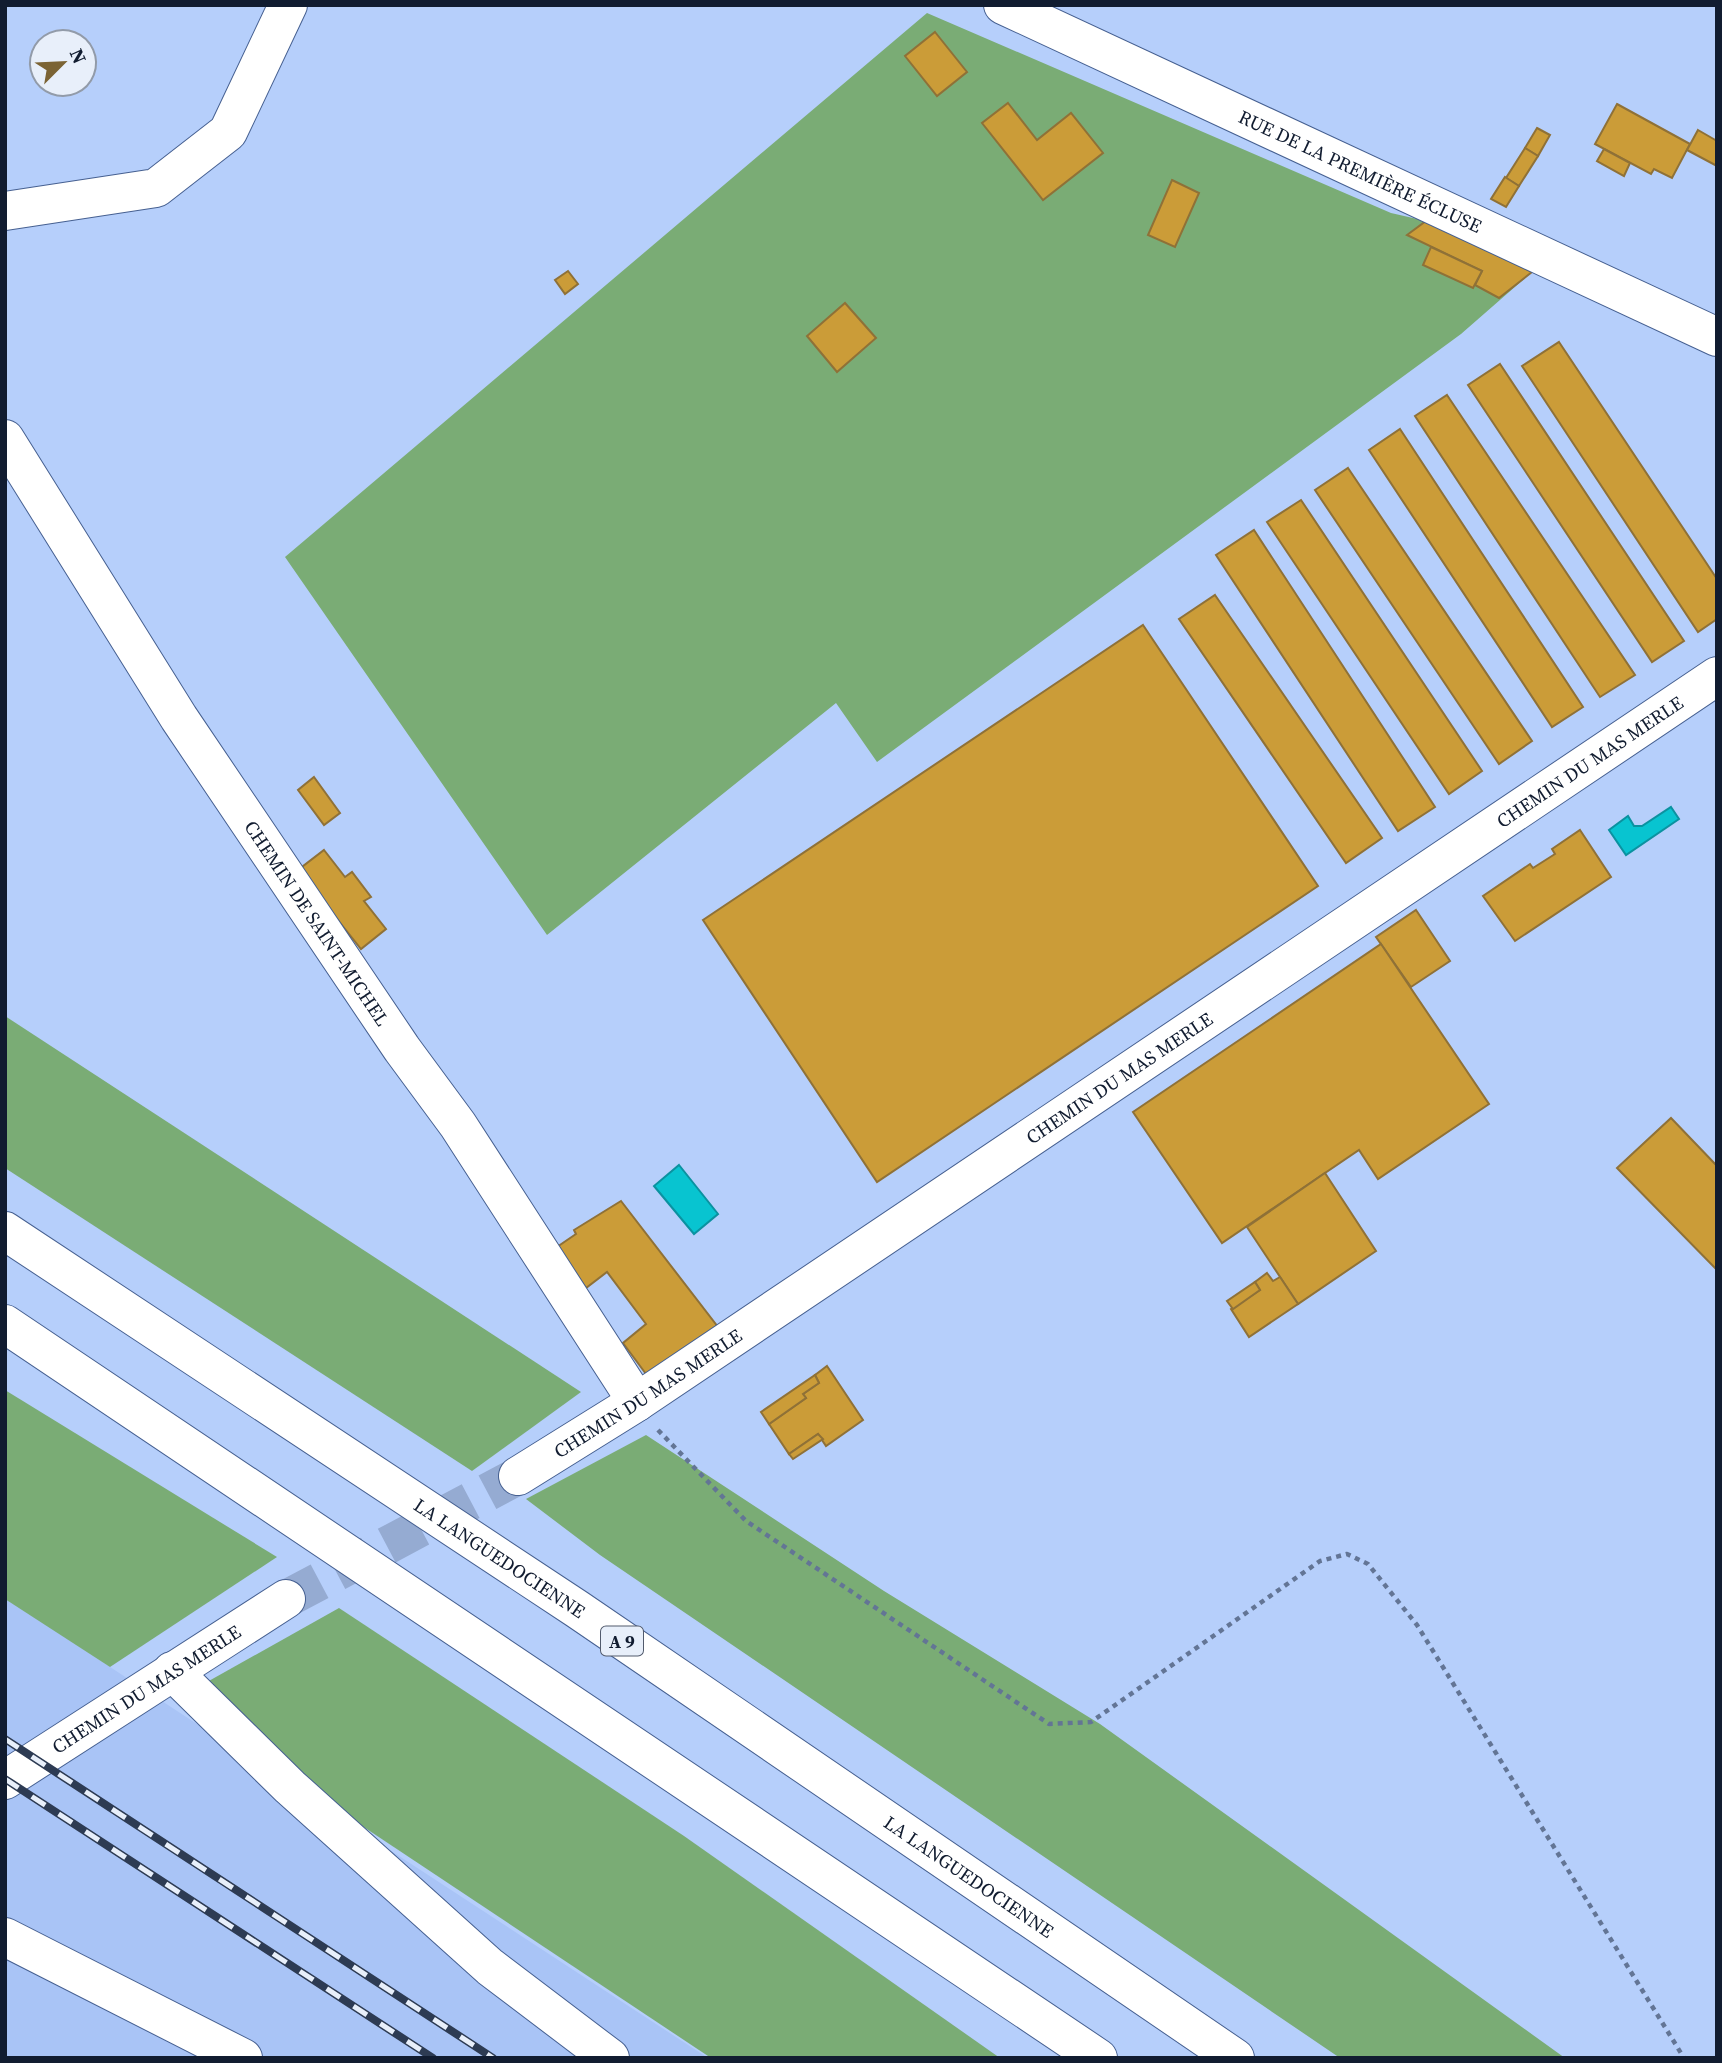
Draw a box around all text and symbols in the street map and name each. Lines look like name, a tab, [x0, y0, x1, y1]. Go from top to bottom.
north arrow	[28, 28, 98, 98]
text: N	[64, 44, 93, 68]
street label: RUE DE LA PREMIÈRE ÉCLUSE	[1234, 103, 1486, 239]
street label: CHEMIN DU MAS MERLE	[1491, 690, 1688, 834]
street label: CHEMIN DE SAINT-MICHEL	[239, 815, 396, 1031]
street label: CHEMIN DU MAS MERLE	[1021, 1006, 1218, 1150]
street label: CHEMIN DU MAS MERLE	[549, 1322, 747, 1464]
street label: LA LANGUEDOCIENNE	[409, 1492, 591, 1624]
street label: CHEMIN DU MAS MERLE	[47, 1619, 246, 1759]
road number: A 9	[601, 1626, 643, 1656]
street label: LA LANGUEDOCIENNE	[879, 1809, 1059, 1944]

